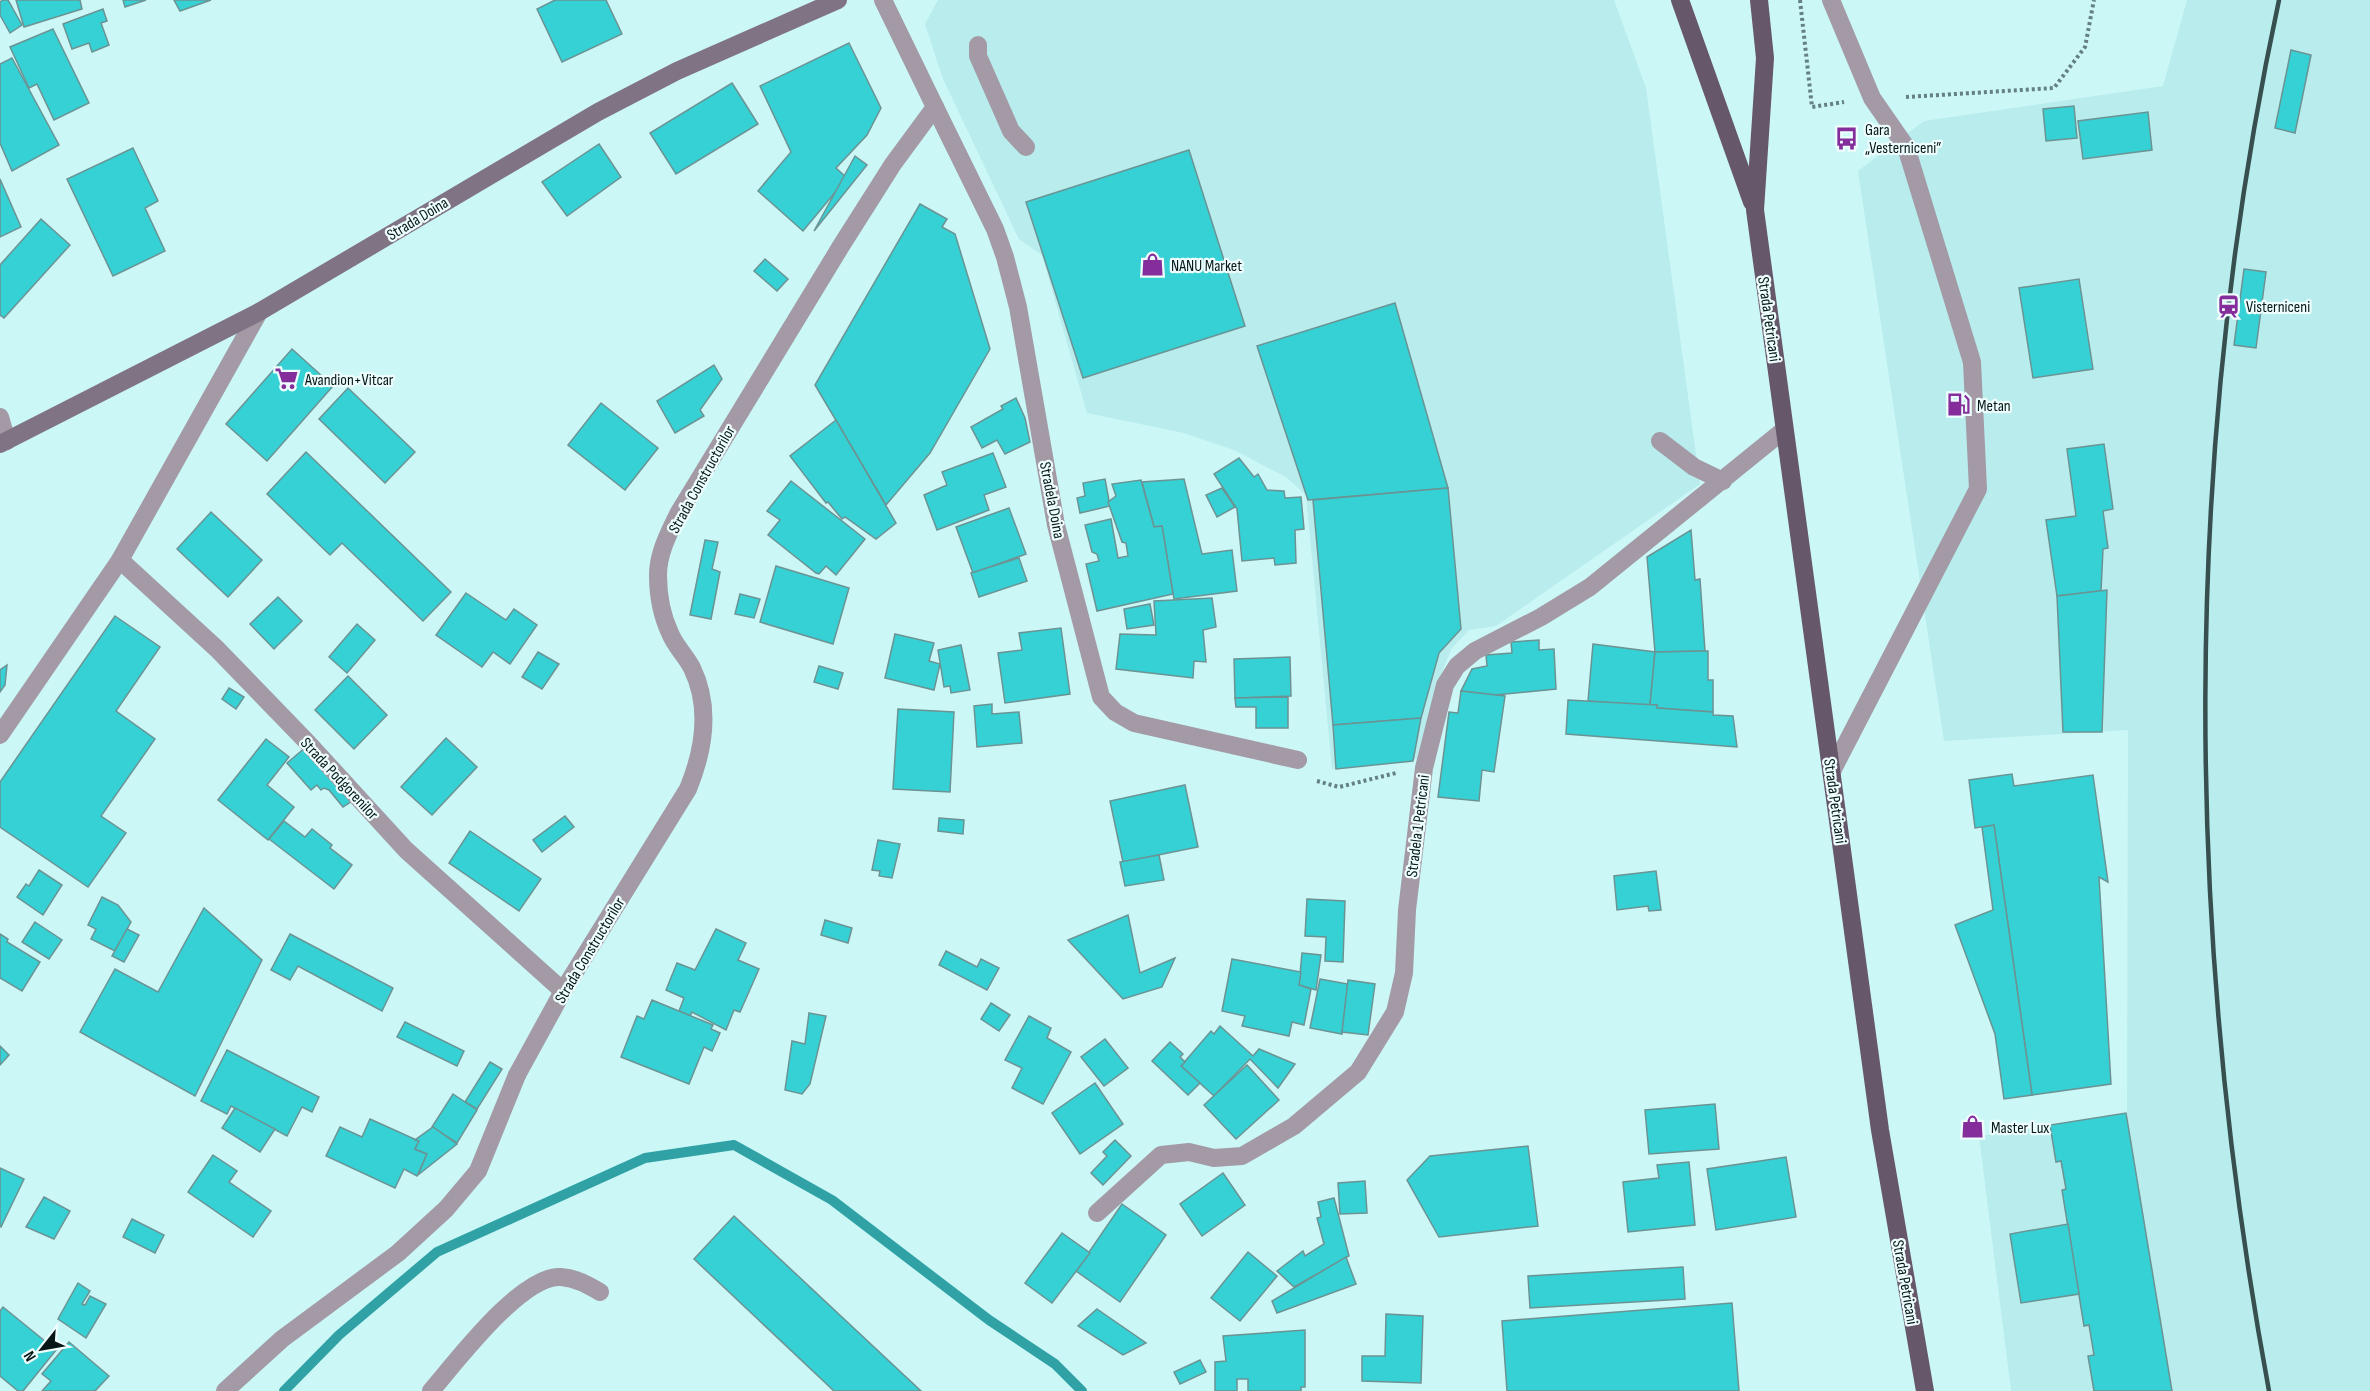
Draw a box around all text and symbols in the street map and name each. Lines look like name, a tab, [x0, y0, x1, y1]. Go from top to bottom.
place label: Gara „Vesterniceni”	[1865, 121, 1942, 158]
bus stop icon: Gara „Vesterniceni”	[1834, 125, 1860, 151]
street label: Strada Doina	[384, 194, 452, 245]
shop icon: NANU Market	[1140, 252, 1166, 278]
place label: NANU Market	[1171, 257, 1242, 276]
street label: Strada Petricani	[1753, 276, 1784, 363]
station icon: Visterniceni	[2215, 293, 2241, 319]
place label: Visterniceni	[2246, 298, 2310, 317]
supermarket icon: Avandion+Vitcar	[274, 366, 300, 392]
place label: Avandion+Vitcar	[304, 371, 394, 390]
fuel station icon: Metan	[1946, 392, 1972, 418]
place label: Metan	[1977, 397, 2011, 416]
street label: Strada Constructorilor	[665, 422, 740, 537]
street label: Stradela Doina	[1035, 460, 1068, 540]
street label: Strada Podgorenilor	[296, 734, 382, 824]
street label: Strada Petricani	[1819, 758, 1850, 845]
street label: Stradela 1 Petricani	[1403, 774, 1434, 878]
street label: Strada Constructorilor	[551, 894, 630, 1007]
shop icon: Master Lux	[1960, 1114, 1986, 1140]
place label: Master Lux	[1991, 1119, 2049, 1138]
street label: Strada Petricani	[1888, 1239, 1921, 1326]
north arrow	[12, 1319, 72, 1379]
text: N	[20, 1347, 41, 1365]

